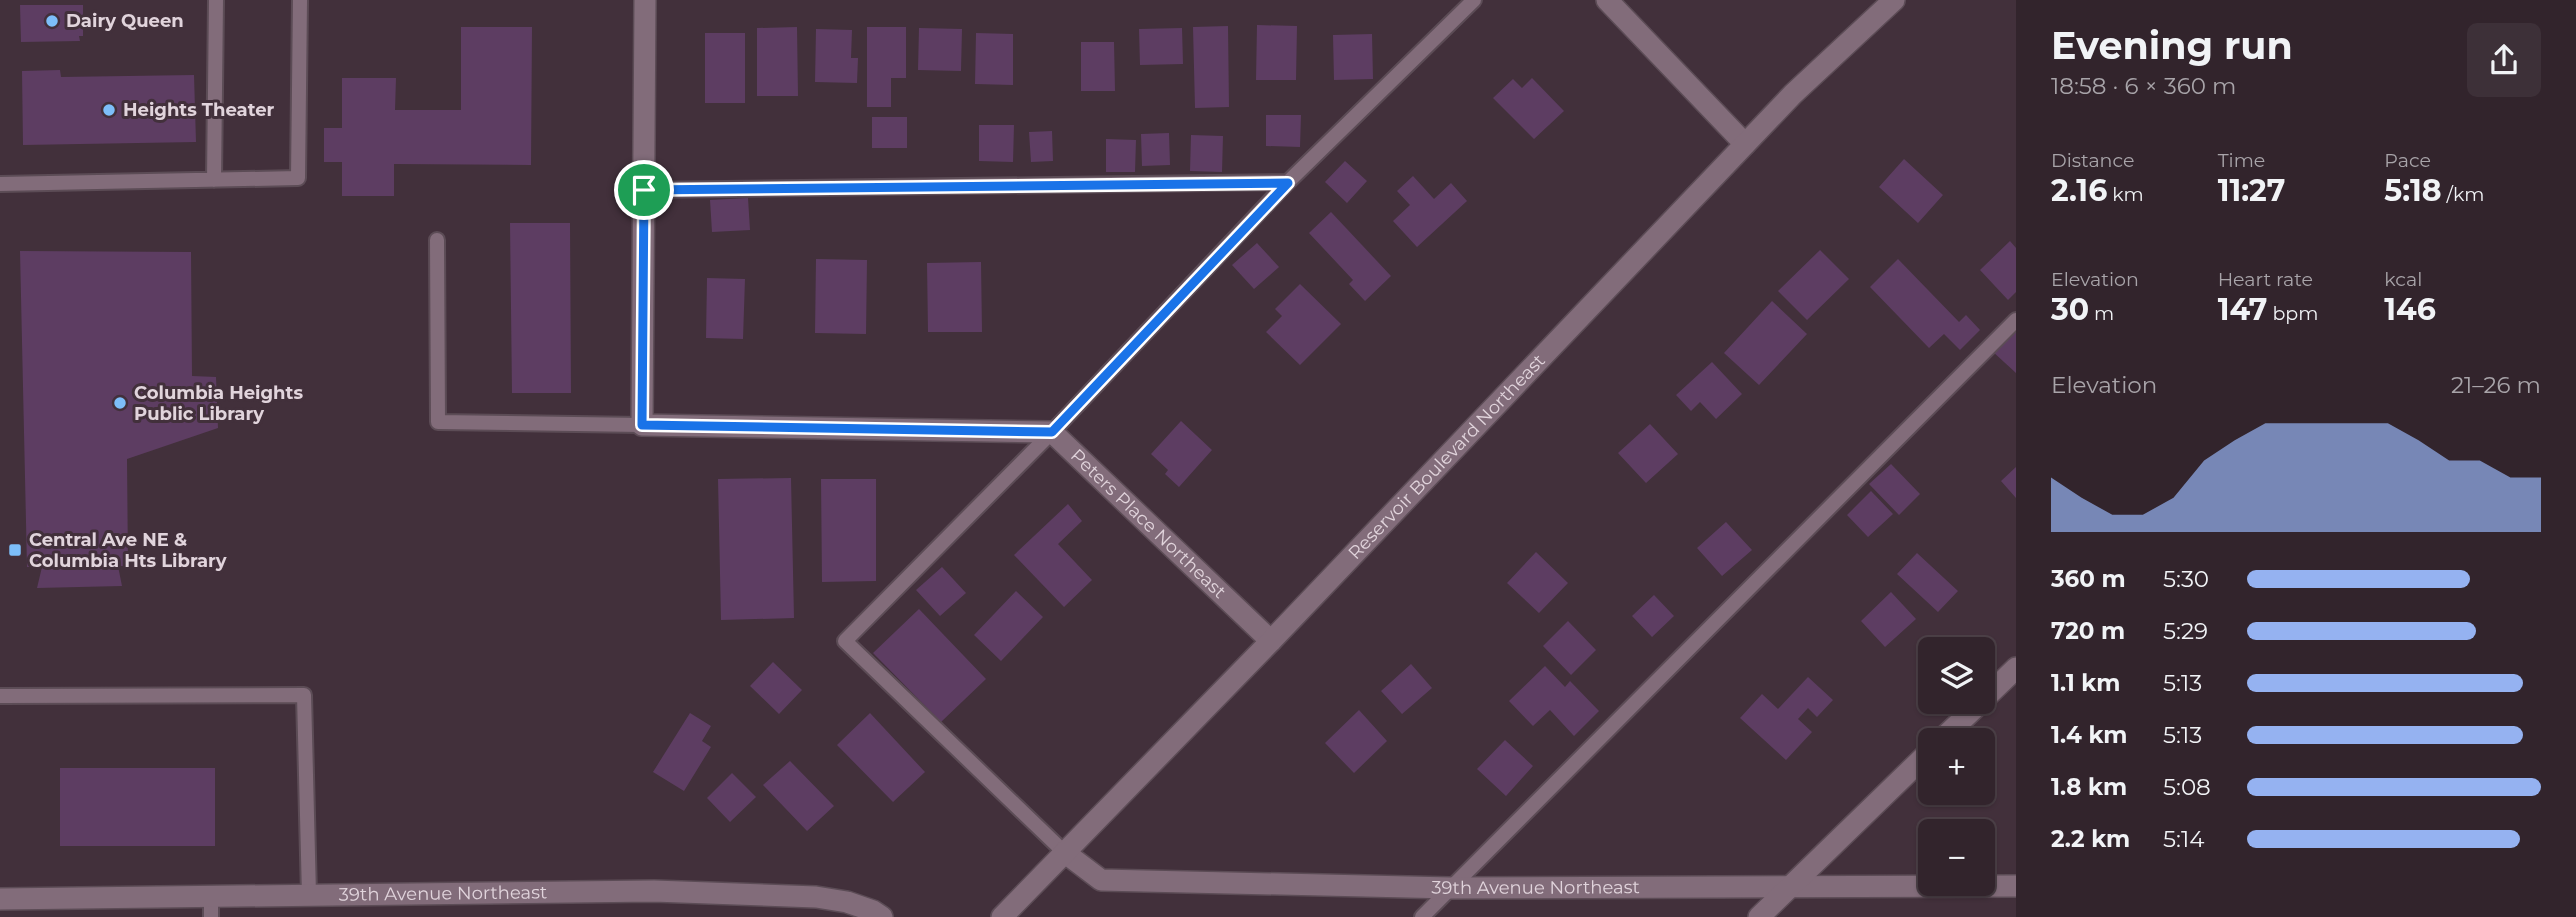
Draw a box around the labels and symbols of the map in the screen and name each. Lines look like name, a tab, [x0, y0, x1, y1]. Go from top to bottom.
place label: Dairy Queen	[66, 10, 184, 32]
marker: Dairy Queen	[44, 13, 60, 29]
place label: Heights Theater	[123, 99, 275, 121]
marker: Heights Theater	[101, 102, 117, 118]
pin	[614, 160, 674, 220]
street label: Reservoir Boulevard Northeast	[1344, 350, 1550, 564]
place label: Columbia Heights Public Library	[134, 382, 303, 425]
marker: Columbia Heights Public Library	[112, 395, 128, 411]
street label: Peters Place Northeast	[1066, 445, 1230, 603]
place label: Central Ave NE & Columbia Hts Library	[29, 529, 227, 572]
marker: Central Ave NE & Columbia Hts Library	[7, 542, 23, 558]
street label: 39th Avenue Northeast	[1431, 876, 1640, 899]
street label: 39th Avenue Northeast	[339, 881, 547, 906]

